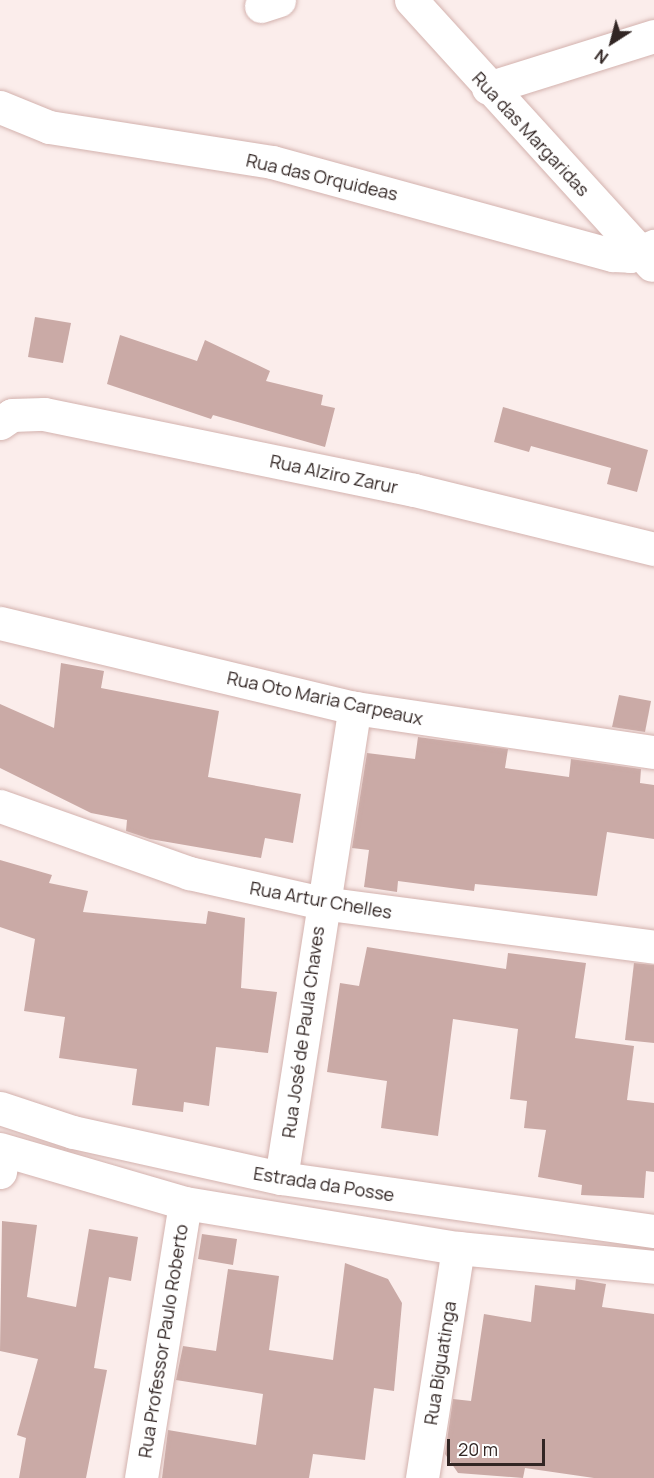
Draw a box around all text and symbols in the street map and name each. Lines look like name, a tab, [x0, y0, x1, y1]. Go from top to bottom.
north arrow	[582, 12, 642, 72]
text: N	[590, 44, 613, 69]
street label: Rua das Margaridas	[468, 67, 594, 201]
street label: Rua das Orquideas	[244, 149, 400, 205]
street label: Rua Alziro Zarur	[268, 450, 400, 498]
street label: Rua Oto Maria Carpeaux	[225, 667, 425, 729]
street label: Rua Artur Chelles	[248, 877, 394, 923]
street label: Rua José de Paula Chaves	[277, 925, 329, 1139]
street label: Estrada da Posse	[252, 1162, 396, 1206]
street label: Rua Professor Paulo Roberto	[134, 1223, 192, 1459]
street label: Rua Biguatinga	[420, 1300, 460, 1426]
scale bar	[450, 1427, 548, 1465]
text: 20 m	[458, 1437, 498, 1461]

